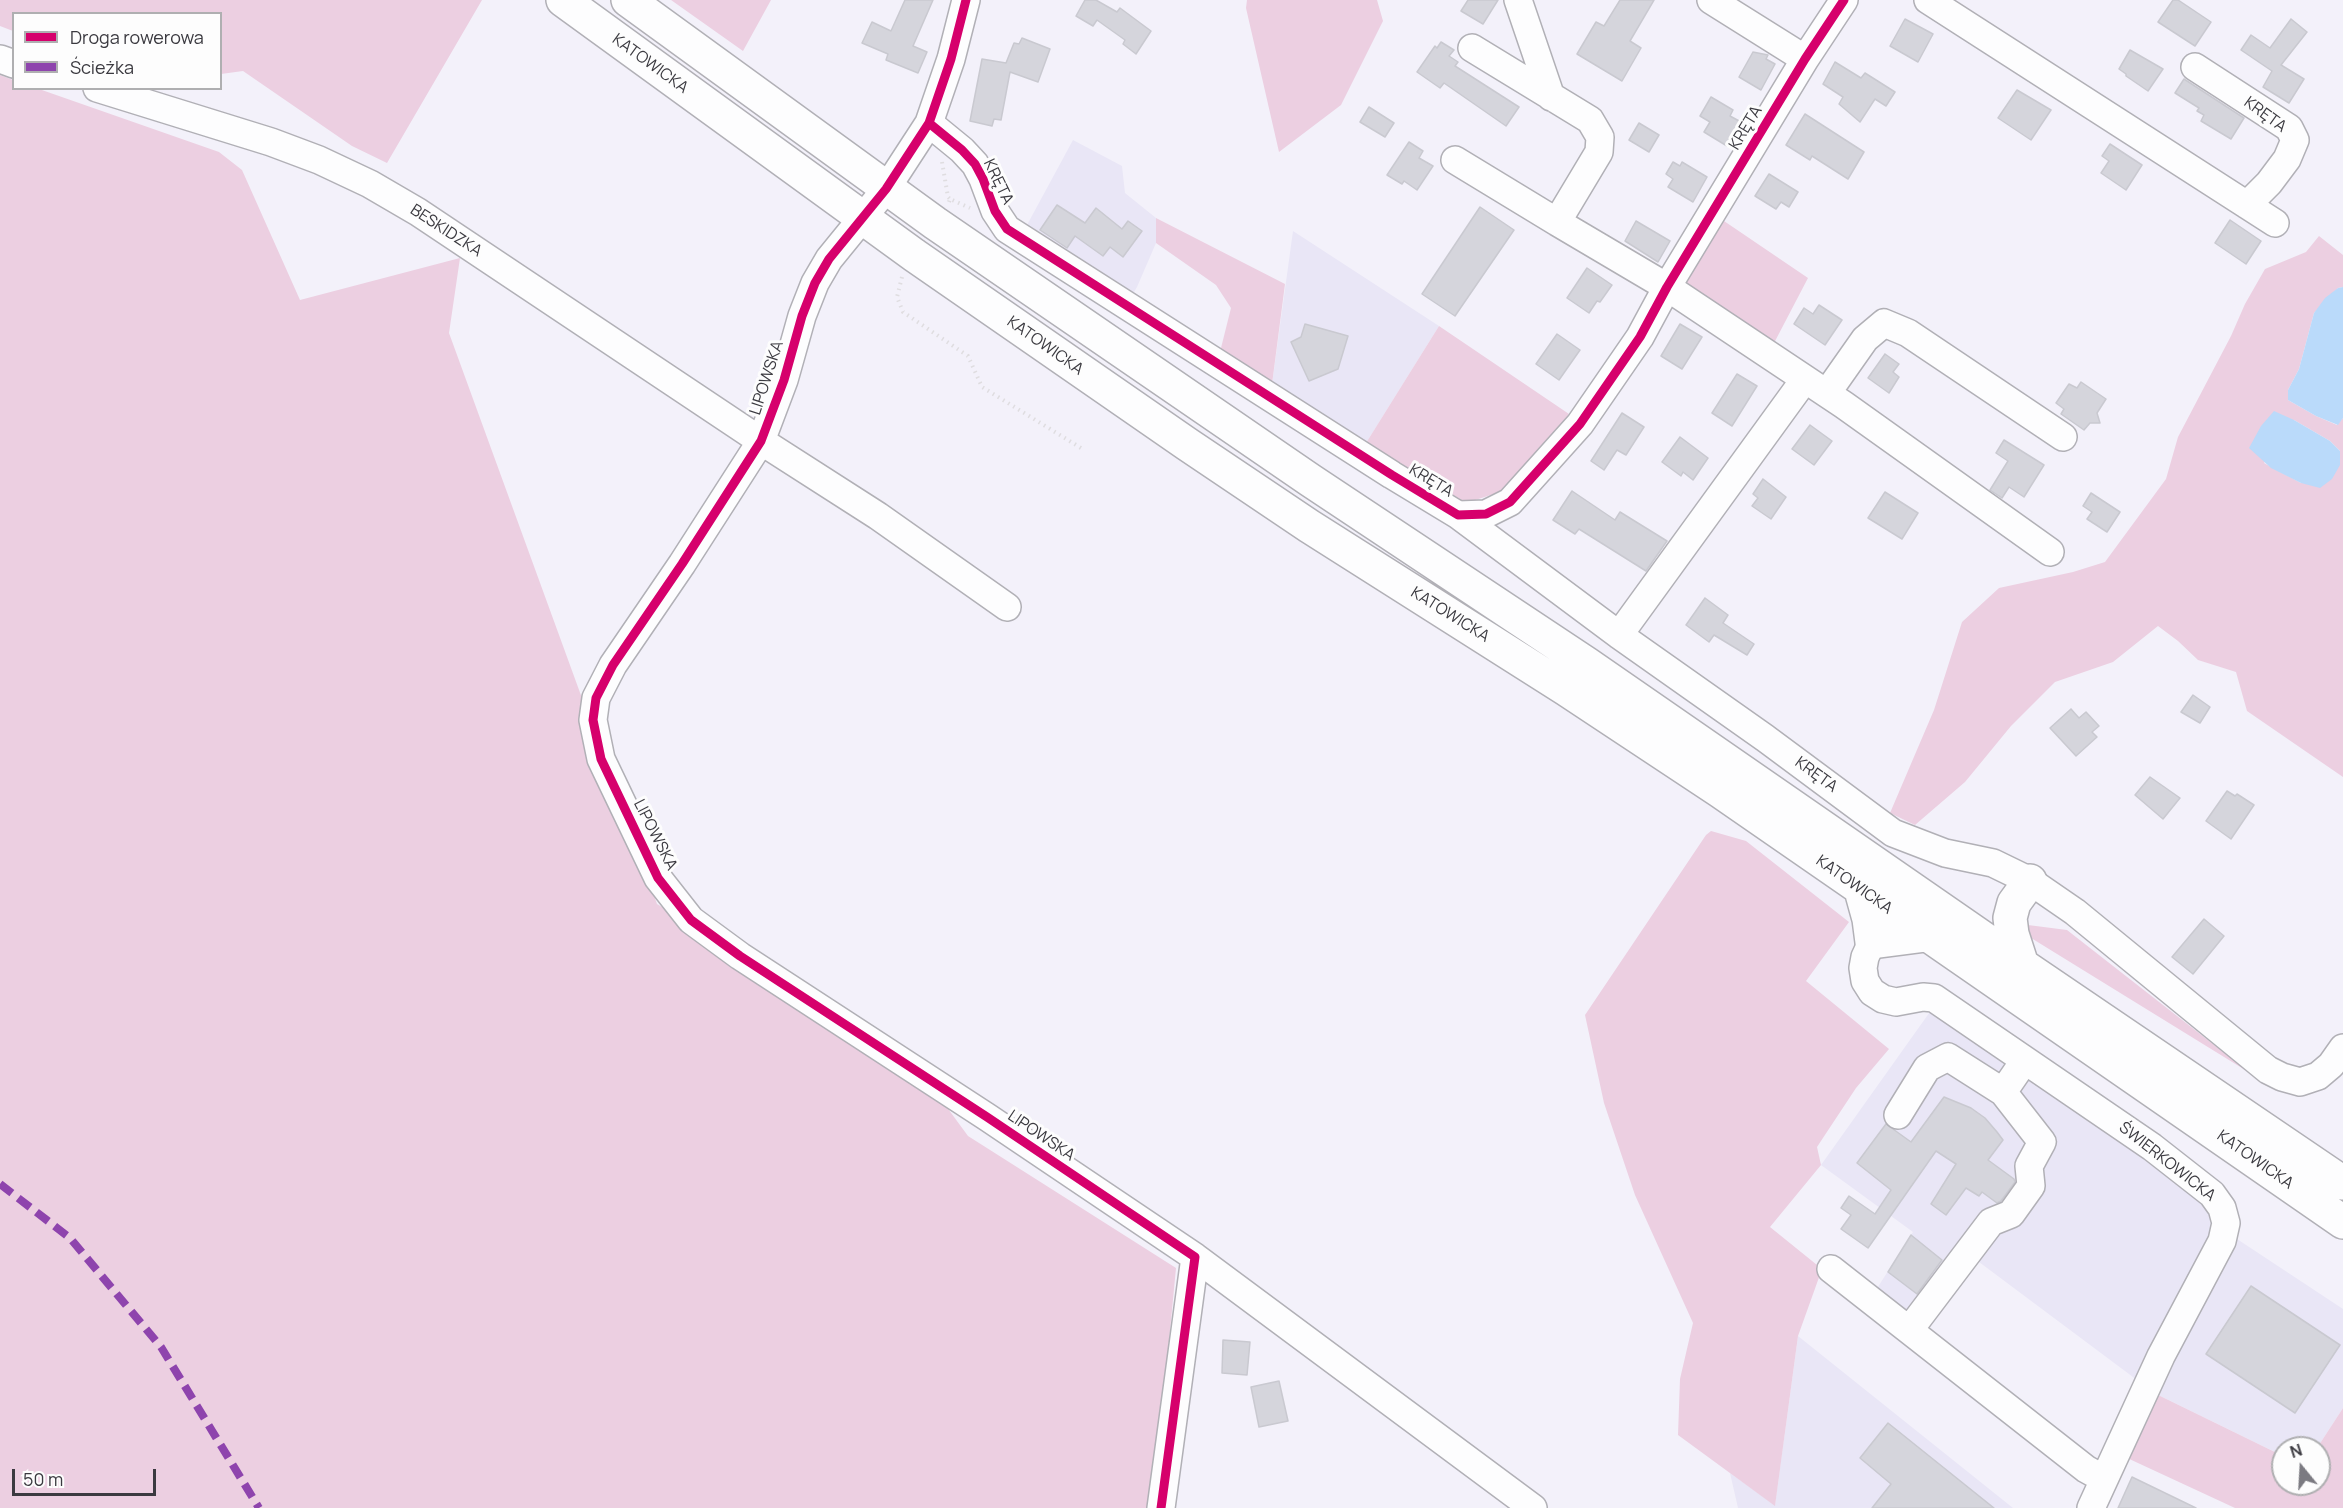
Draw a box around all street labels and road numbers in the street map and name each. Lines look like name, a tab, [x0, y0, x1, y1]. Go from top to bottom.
street label: KATOWICKA	[608, 30, 692, 98]
street label: KRĘTA	[2240, 93, 2290, 137]
street label: KRĘTA	[1725, 102, 1767, 154]
street label: KRĘTA	[979, 156, 1017, 208]
street label: BESKIDZKA	[407, 201, 485, 261]
street label: KATOWICKA	[1003, 313, 1087, 379]
street label: LIPOWSKA	[746, 339, 788, 417]
street label: KRĘTA	[1405, 460, 1457, 502]
street label: KATOWICKA	[1407, 583, 1493, 647]
street label: KRĘTA	[1791, 753, 1841, 797]
street label: LIPOWSKA	[629, 796, 681, 874]
street label: KATOWICKA	[1812, 852, 1896, 918]
street label: LIPOWSKA	[1004, 1107, 1078, 1165]
street label: ŚWIERKOWICKA	[2115, 1118, 2219, 1206]
street label: KATOWICKA	[2213, 1127, 2297, 1193]

